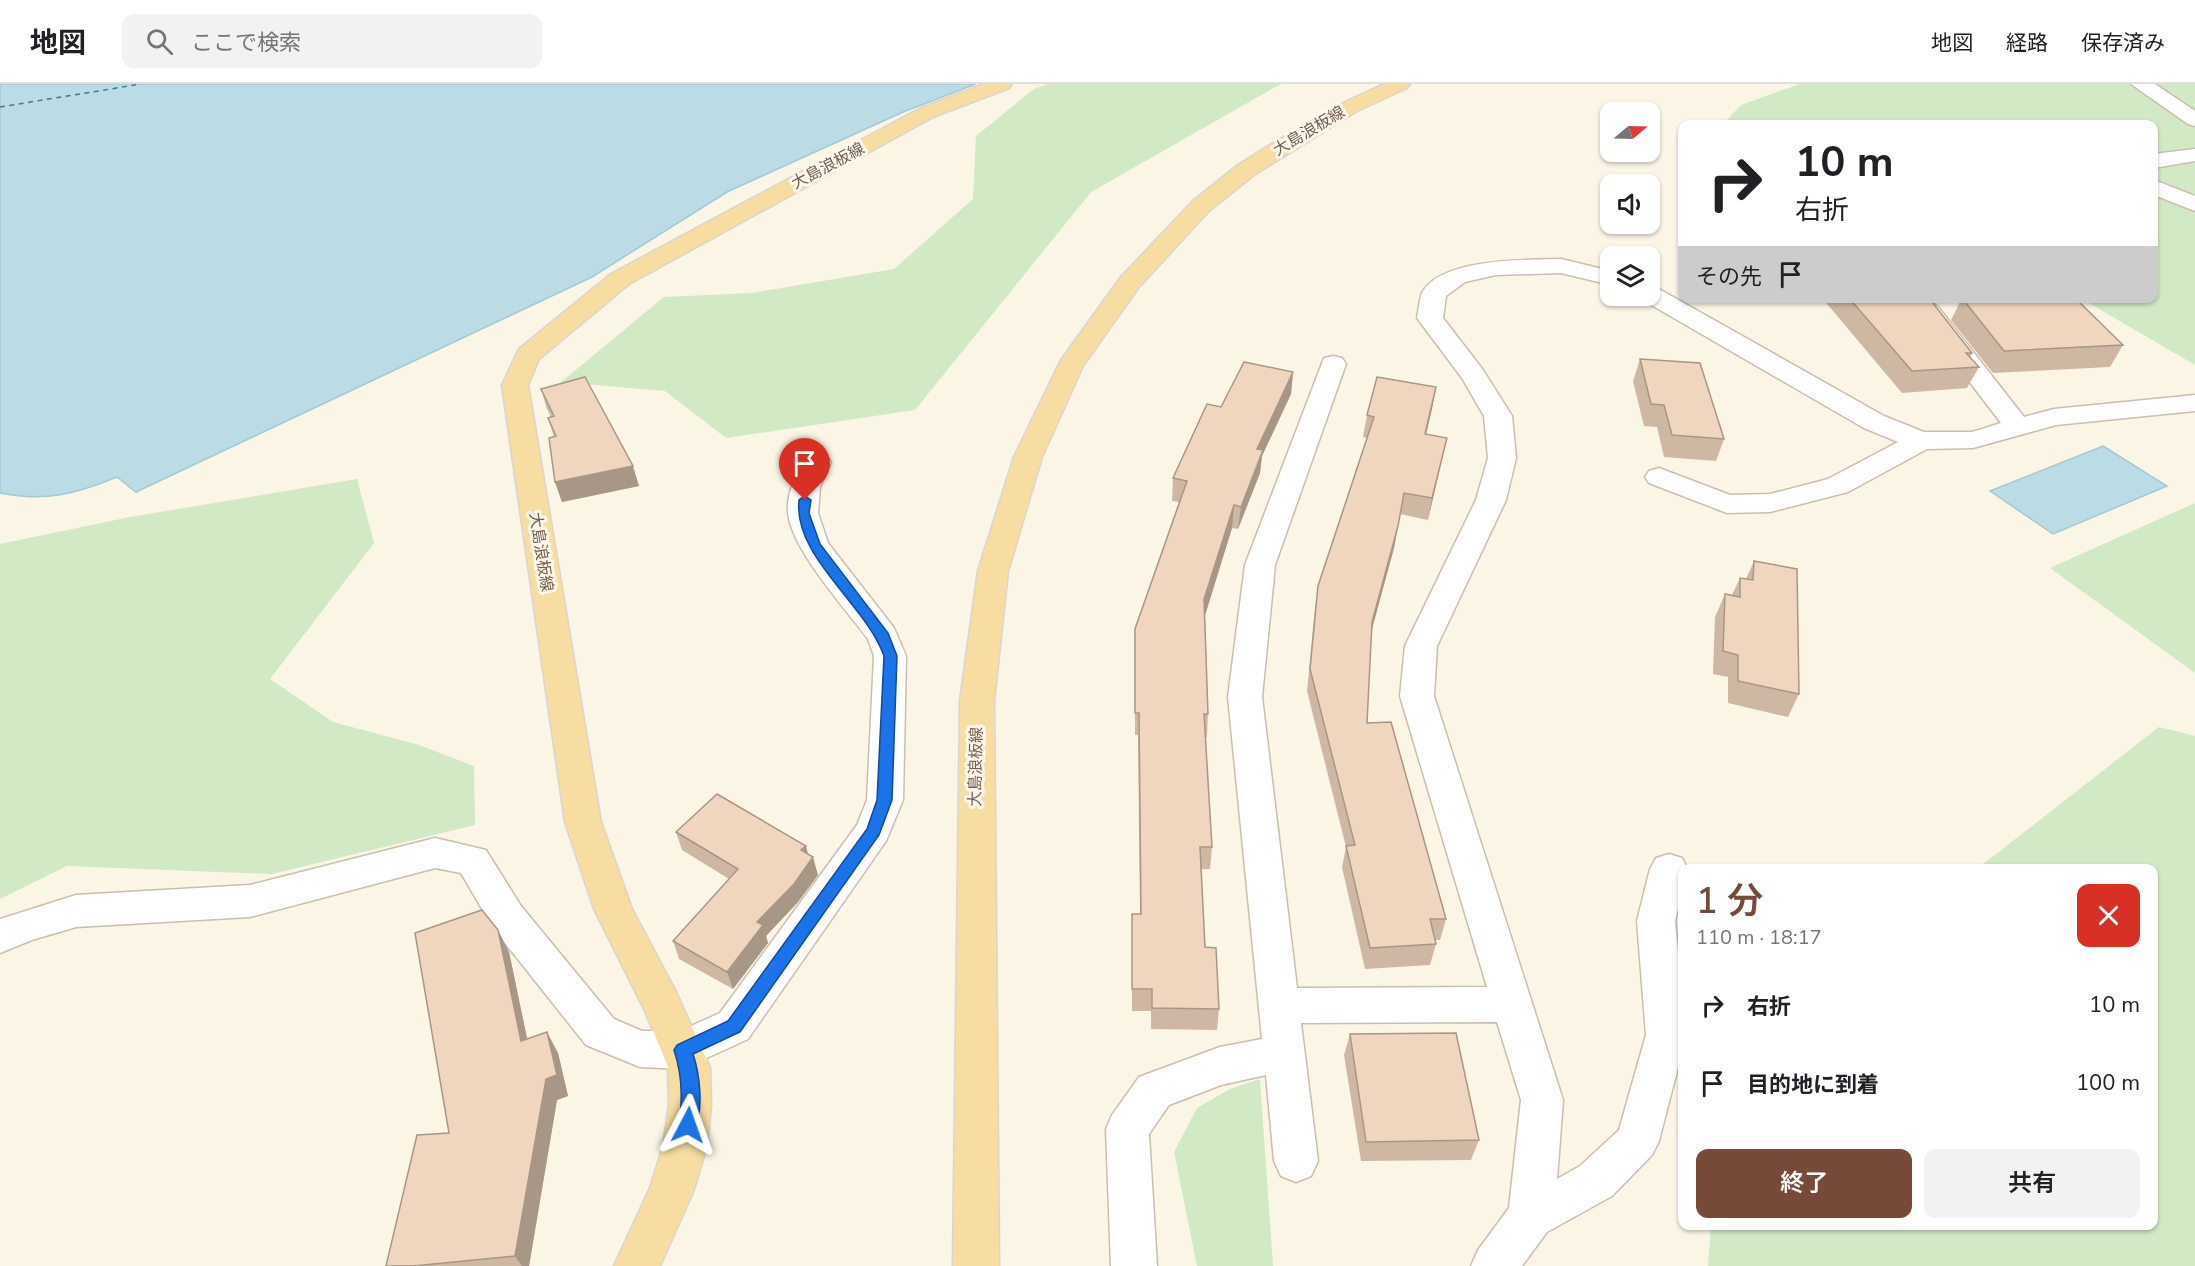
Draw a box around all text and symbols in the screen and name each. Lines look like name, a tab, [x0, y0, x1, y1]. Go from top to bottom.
search box	[122, 14, 542, 68]
text: 地図	[30, 24, 86, 62]
icon: search	[143, 25, 176, 58]
text: ここで検索	[191, 28, 301, 58]
text: 地図	[1931, 29, 1973, 57]
text: 経路	[2006, 29, 2048, 57]
text: 保存済み	[2081, 29, 2165, 57]
street label: 大島浪板線	[1269, 101, 1349, 161]
north arrow	[1600, 102, 1660, 162]
map controls	[1600, 102, 1660, 306]
text: 10 m	[1795, 134, 1894, 191]
street label: 大島浪板線	[788, 138, 868, 194]
icon: right	[1696, 144, 1774, 222]
button: sound	[1600, 174, 1660, 234]
text: 右折	[1795, 192, 1849, 229]
button: layers	[1600, 246, 1660, 306]
icon: arrive	[1774, 258, 1807, 291]
text: その先	[1696, 262, 1762, 292]
pin	[779, 438, 830, 500]
icon: arrive	[788, 447, 821, 480]
street label: 大島浪板線	[524, 511, 558, 593]
street label: 大島浪板線	[964, 727, 988, 807]
text: 1 分	[1696, 877, 1763, 926]
button: close	[2077, 884, 2140, 947]
text: 110 m · 18:17	[1696, 924, 1822, 951]
icon: right	[1696, 989, 1729, 1022]
text: 10 m	[2089, 990, 2140, 1020]
text: 右折	[1747, 992, 1791, 1022]
icon: arrive	[1696, 1067, 1729, 1100]
text: 100 m	[2076, 1068, 2140, 1098]
text: 目的地に到着	[1747, 1070, 1879, 1100]
position arrow	[656, 1093, 720, 1157]
button: 終了	[1696, 1149, 1912, 1218]
button: 共有	[1924, 1149, 2140, 1218]

